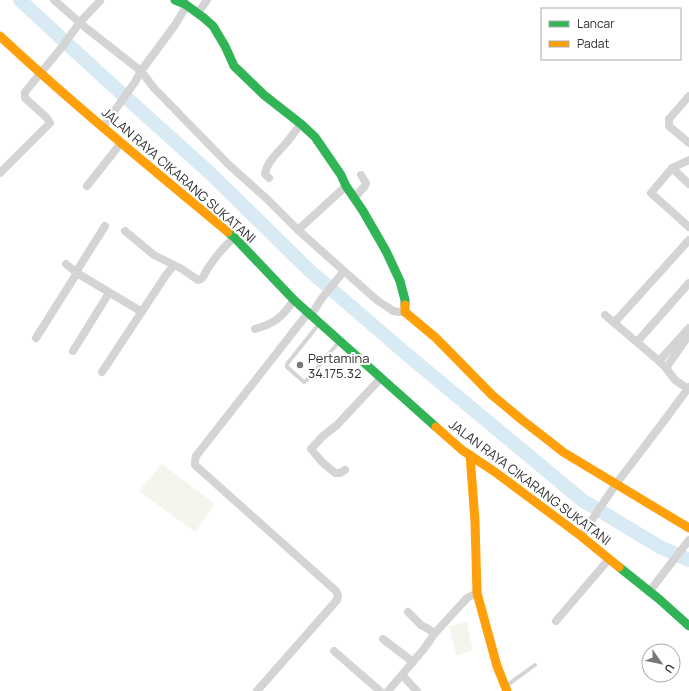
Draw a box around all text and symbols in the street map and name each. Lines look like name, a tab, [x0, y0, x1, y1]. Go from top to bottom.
legend	[541, 8, 681, 60]
text: Lancar	[577, 15, 615, 32]
text: Padat	[577, 35, 609, 52]
street label: JALAN RAYA CIKARANG SUKATANI	[98, 103, 260, 247]
place label: Pertamina 34.175.32	[308, 349, 370, 382]
marker: Pertamina 34.175.32	[295, 360, 305, 370]
street label: JALAN RAYA CIKARANG SUKATANI	[445, 415, 615, 549]
north arrow	[641, 643, 681, 683]
text: U	[661, 661, 678, 676]

